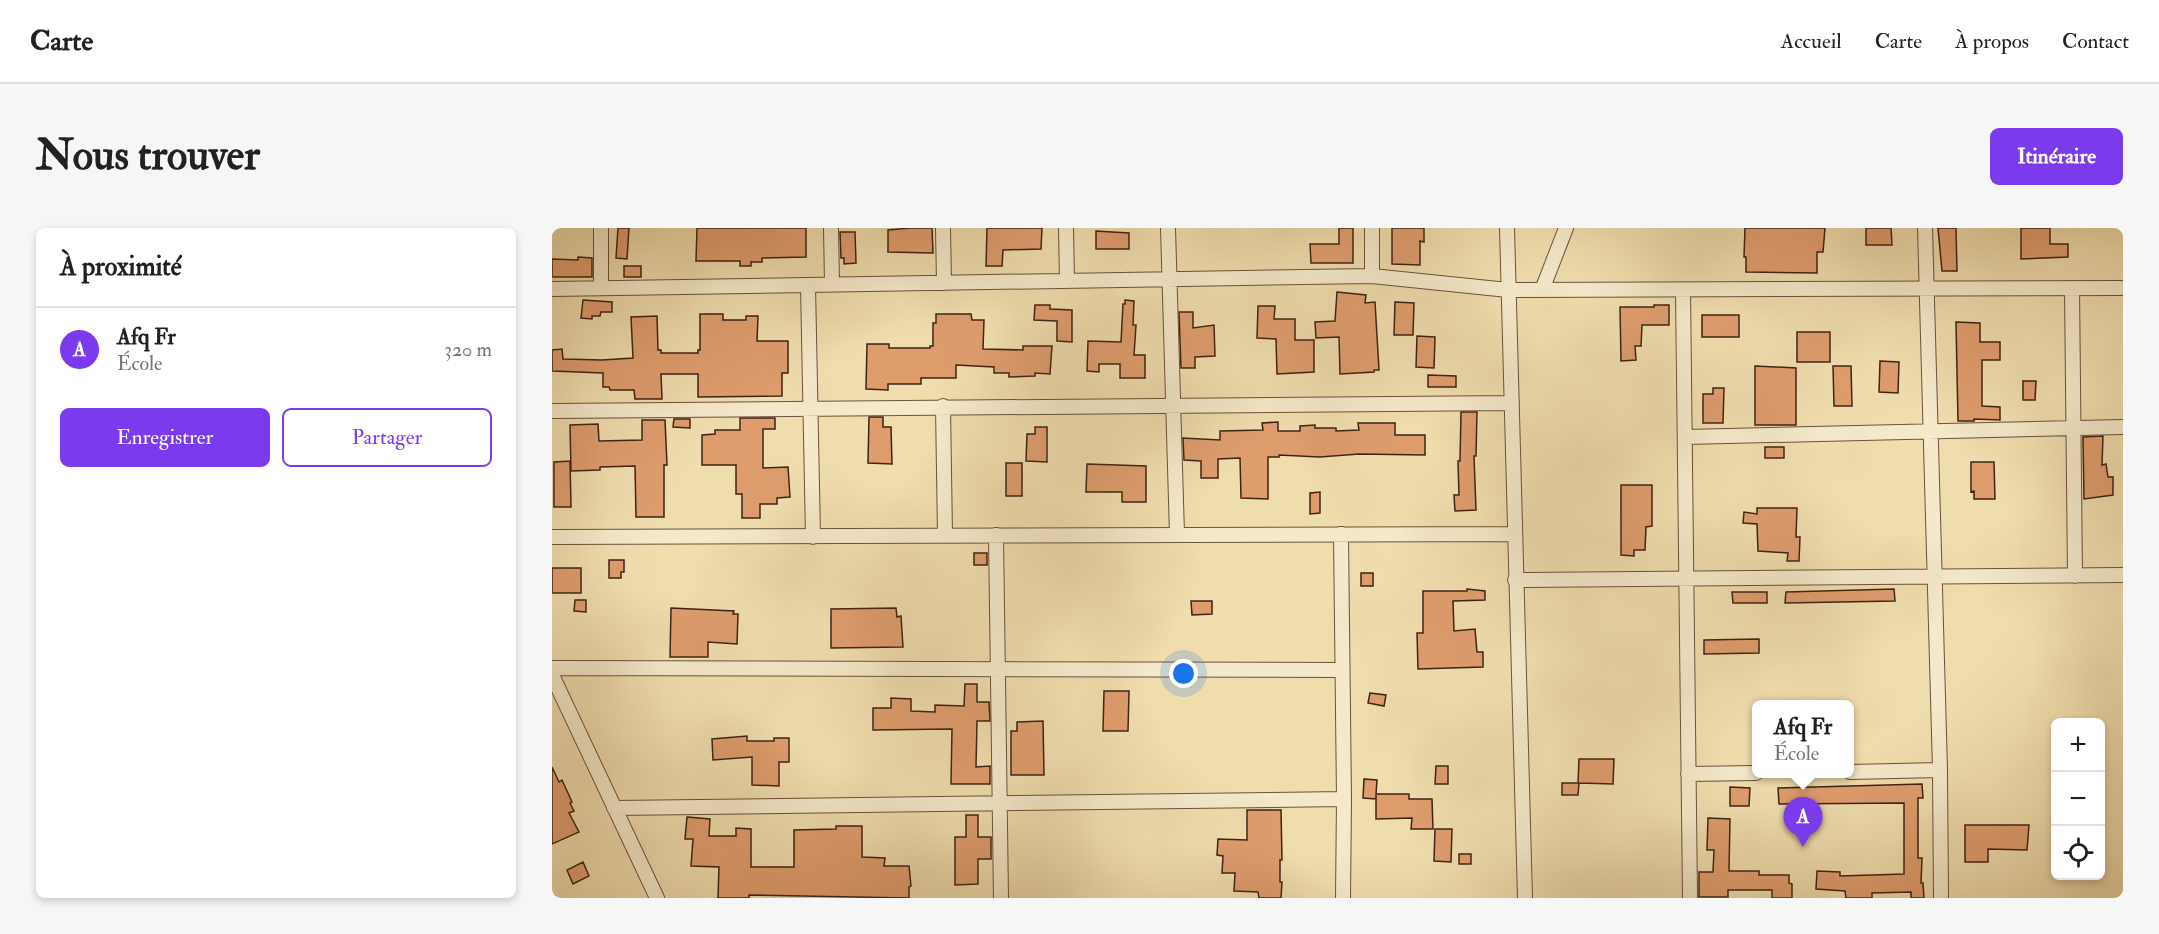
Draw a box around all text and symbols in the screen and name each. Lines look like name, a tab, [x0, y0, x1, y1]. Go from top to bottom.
text: Carte	[30, 24, 93, 59]
text: Accueil	[1781, 28, 1842, 55]
text: Carte	[1875, 28, 1922, 55]
text: À propos	[1955, 28, 2029, 55]
text: Contact	[2062, 28, 2129, 55]
button: Itinéraire	[1990, 128, 2123, 185]
text: Nous trouver	[36, 130, 260, 182]
text: À proximité	[60, 251, 182, 283]
text: Afq Fr	[117, 323, 176, 351]
text: A	[73, 337, 86, 362]
text: 320 m	[444, 337, 492, 362]
text: École	[117, 351, 162, 376]
button: Enregistrer	[60, 408, 270, 467]
button: Partager	[282, 408, 492, 467]
your location	[1169, 659, 1198, 688]
popup	[1752, 700, 1854, 778]
text: Afq Fr	[1774, 713, 1832, 741]
map controls	[2051, 718, 2105, 880]
button: +	[2051, 718, 2105, 772]
text: École	[1774, 741, 1819, 766]
button: −	[2051, 772, 2105, 826]
pin: A	[1784, 798, 1822, 847]
button: locate	[2051, 826, 2105, 880]

